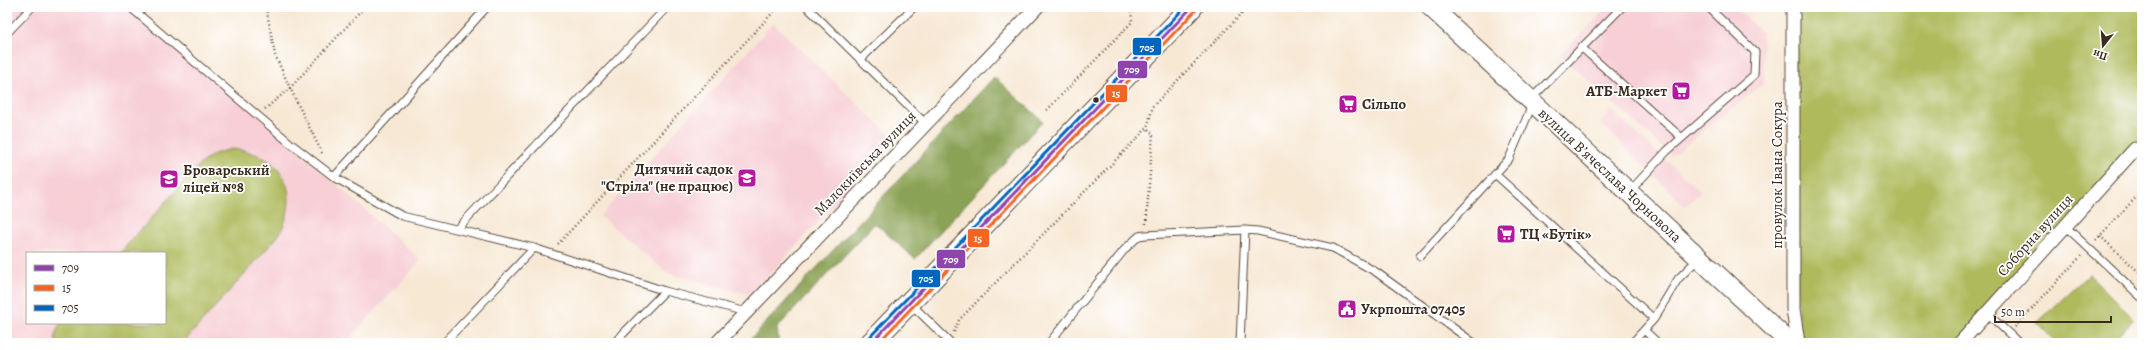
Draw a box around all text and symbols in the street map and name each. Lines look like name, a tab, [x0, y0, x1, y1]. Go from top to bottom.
north arrow	[2083, 26, 2123, 66]
line badge: 705	[1132, 37, 1162, 56]
text: 705	[1140, 40, 1155, 55]
text: Пн	[2091, 46, 2109, 64]
line badge: 709	[1117, 60, 1148, 79]
text: 709	[1124, 62, 1140, 77]
supermarket icon: АТБ-Маркет	[1670, 80, 1692, 102]
place label: АТБ-Маркет	[1585, 81, 1667, 101]
line badge: 15	[1105, 84, 1128, 103]
text: 15	[1112, 86, 1121, 101]
supermarket icon: Сільпо	[1337, 93, 1359, 115]
place label: Сільпо	[1362, 94, 1407, 114]
unlabelled marker	[1091, 95, 1101, 105]
street label: провулок Івана Сокура	[1767, 101, 1787, 249]
street label: вулиця Вʼячеслава Чорновола	[1534, 103, 1686, 247]
street label: Малокиївська вулиця	[810, 106, 920, 220]
place label: Дитячий садок "Стріла" (не працює)	[601, 159, 733, 196]
place label: Броварський ліцей №8	[182, 160, 270, 197]
school or university icon: Дитячий садок "Стріла" (не працює)	[736, 167, 758, 189]
school or university icon: Броварський ліцей №8	[158, 168, 180, 190]
street label: Соборна вулиця	[1993, 190, 2077, 280]
supermarket icon: ТЦ «Бутік»	[1495, 223, 1517, 245]
place label: ТЦ «Бутік»	[1520, 224, 1592, 244]
line badge: 15	[967, 228, 990, 248]
text: 15	[974, 231, 983, 246]
line badge: 709	[936, 249, 966, 269]
legend	[26, 252, 166, 324]
text: 709	[943, 252, 959, 267]
text: 709	[62, 260, 79, 276]
line badge: 705	[911, 269, 941, 288]
text: 705	[919, 271, 934, 286]
text: 15	[62, 280, 71, 296]
public building icon: Укрпошта 07405	[1336, 298, 1358, 320]
scale bar	[1995, 298, 2111, 324]
place label: Укрпошта 07405	[1361, 299, 1465, 319]
text: 705	[62, 300, 79, 316]
text: 50 m	[2001, 304, 2025, 320]

